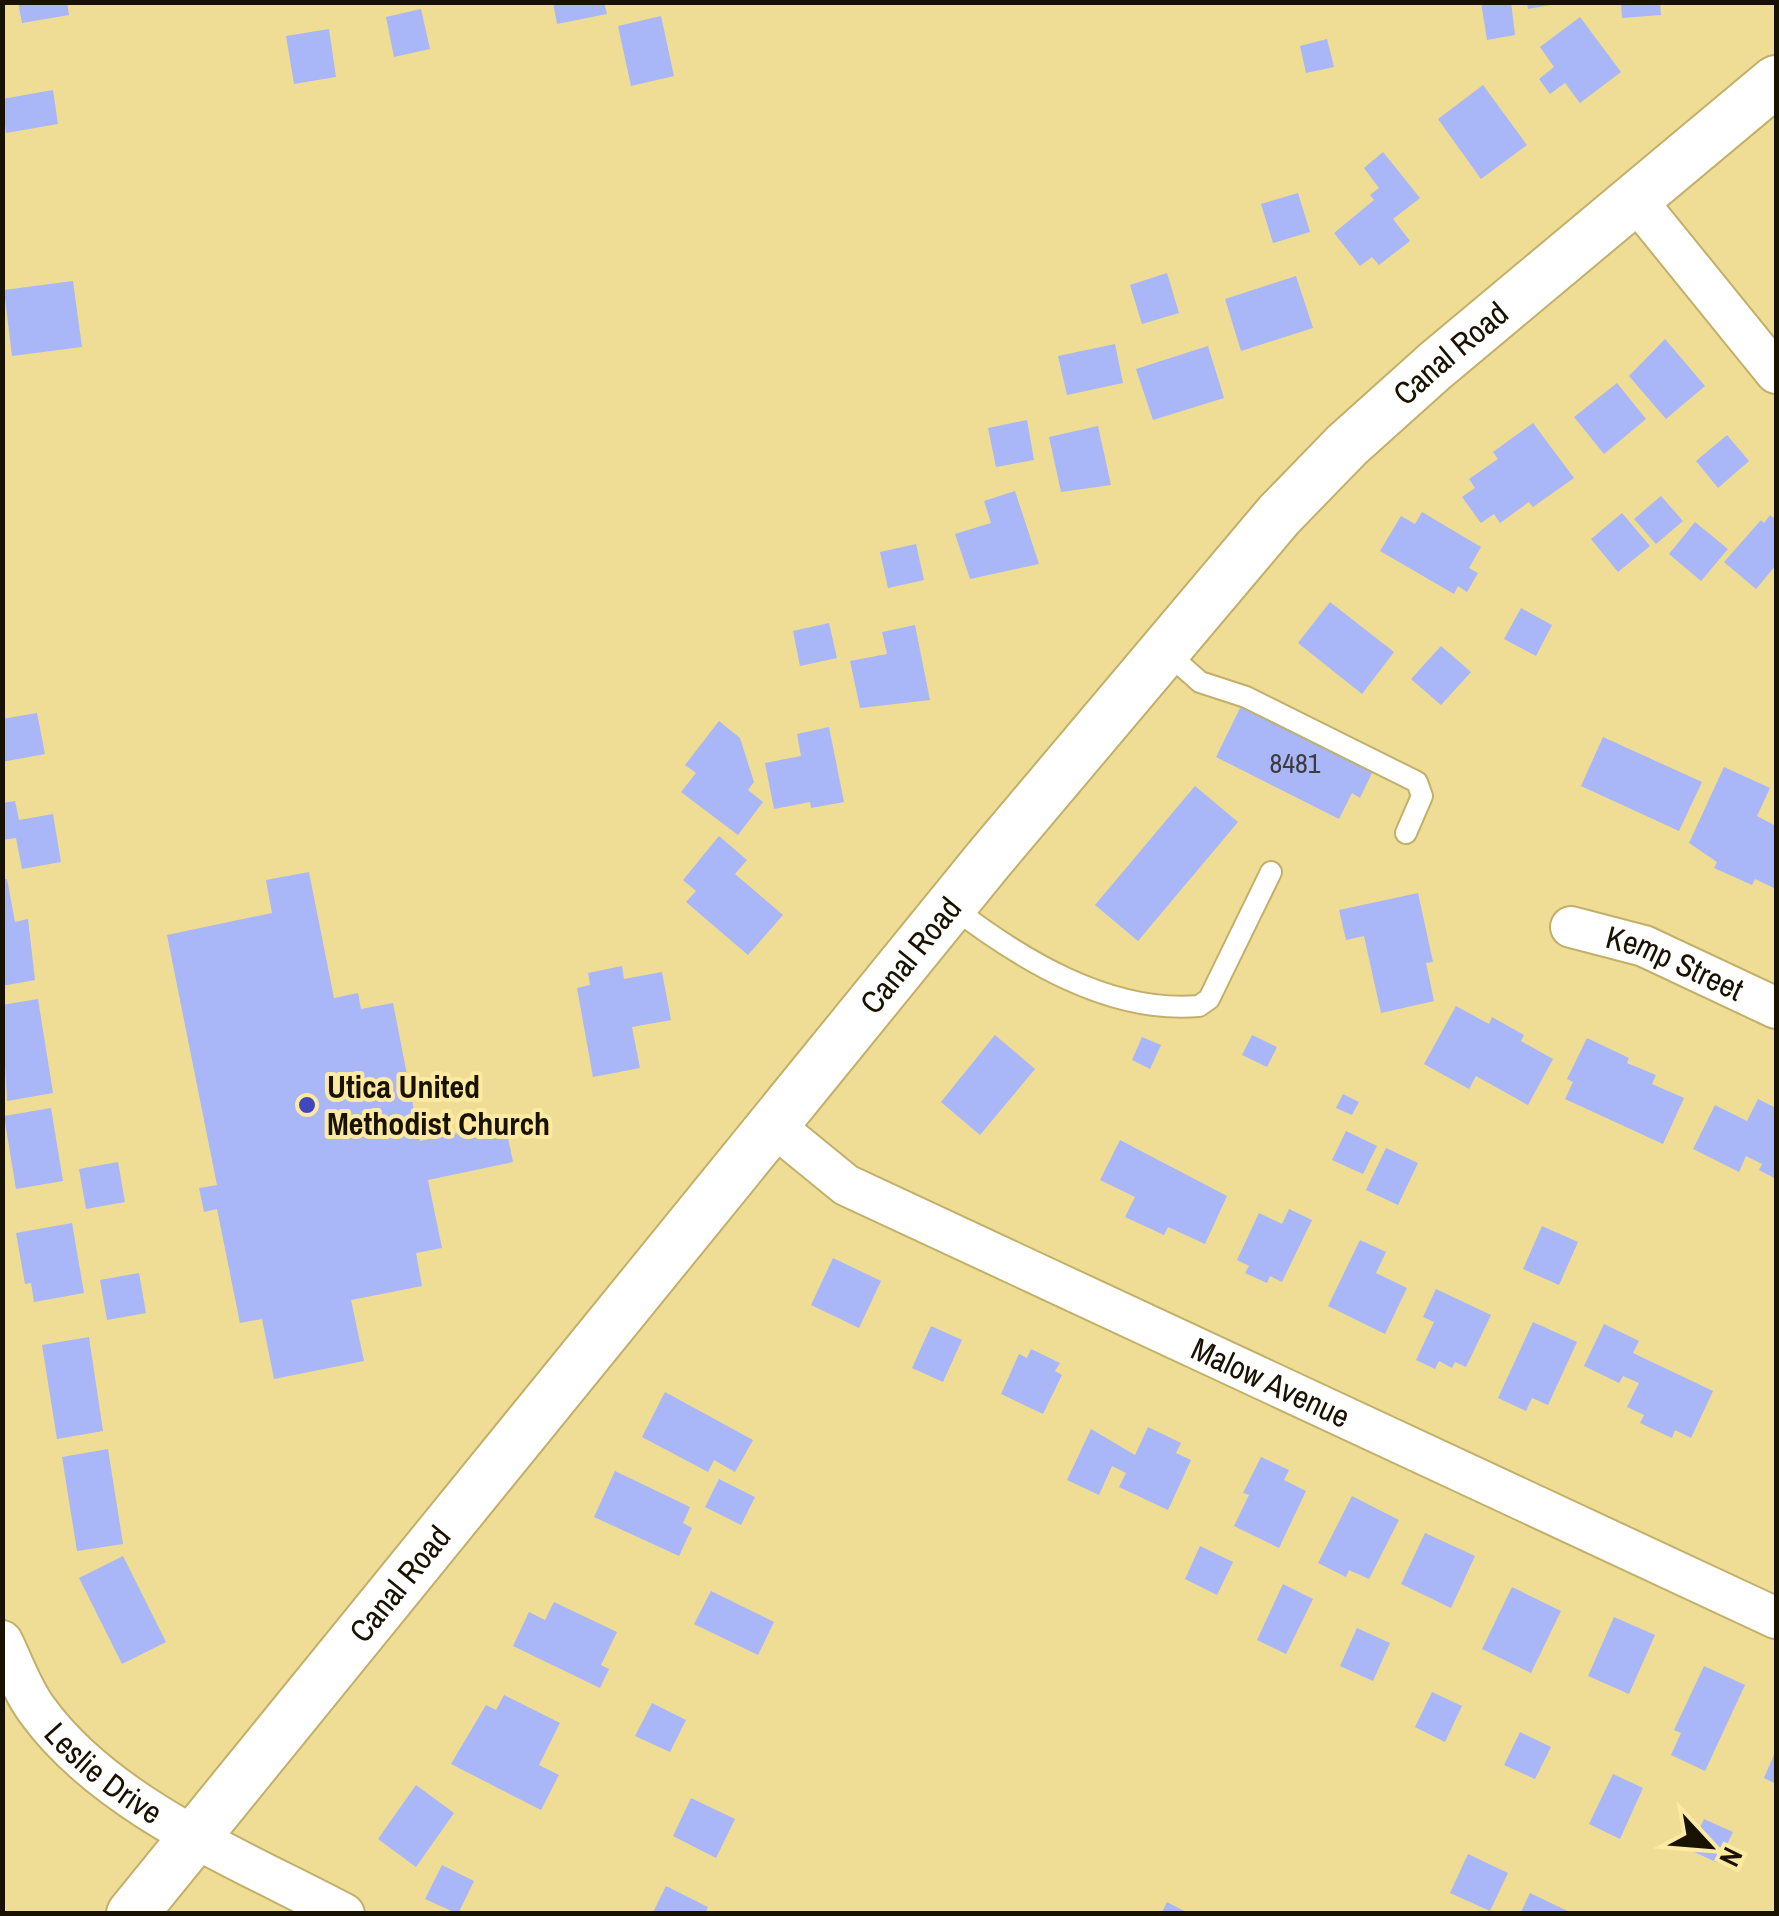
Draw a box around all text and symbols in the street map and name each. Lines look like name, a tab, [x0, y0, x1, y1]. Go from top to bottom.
street label: Canal Road	[1384, 292, 1517, 415]
house number: 8481	[1269, 744, 1321, 782]
street label: Canal Road	[850, 888, 971, 1022]
street label: Kemp Street	[1602, 915, 1751, 1011]
place label: Utica United Methodist Church	[327, 1065, 550, 1145]
marker: Utica United Methodist Church	[296, 1094, 318, 1116]
street label: Malow Avenue	[1185, 1327, 1357, 1438]
street label: Canal Road	[339, 1516, 460, 1651]
street label: Leslie Drive	[35, 1713, 170, 1834]
north arrow	[1659, 1796, 1759, 1896]
text: N	[1711, 1841, 1752, 1873]

